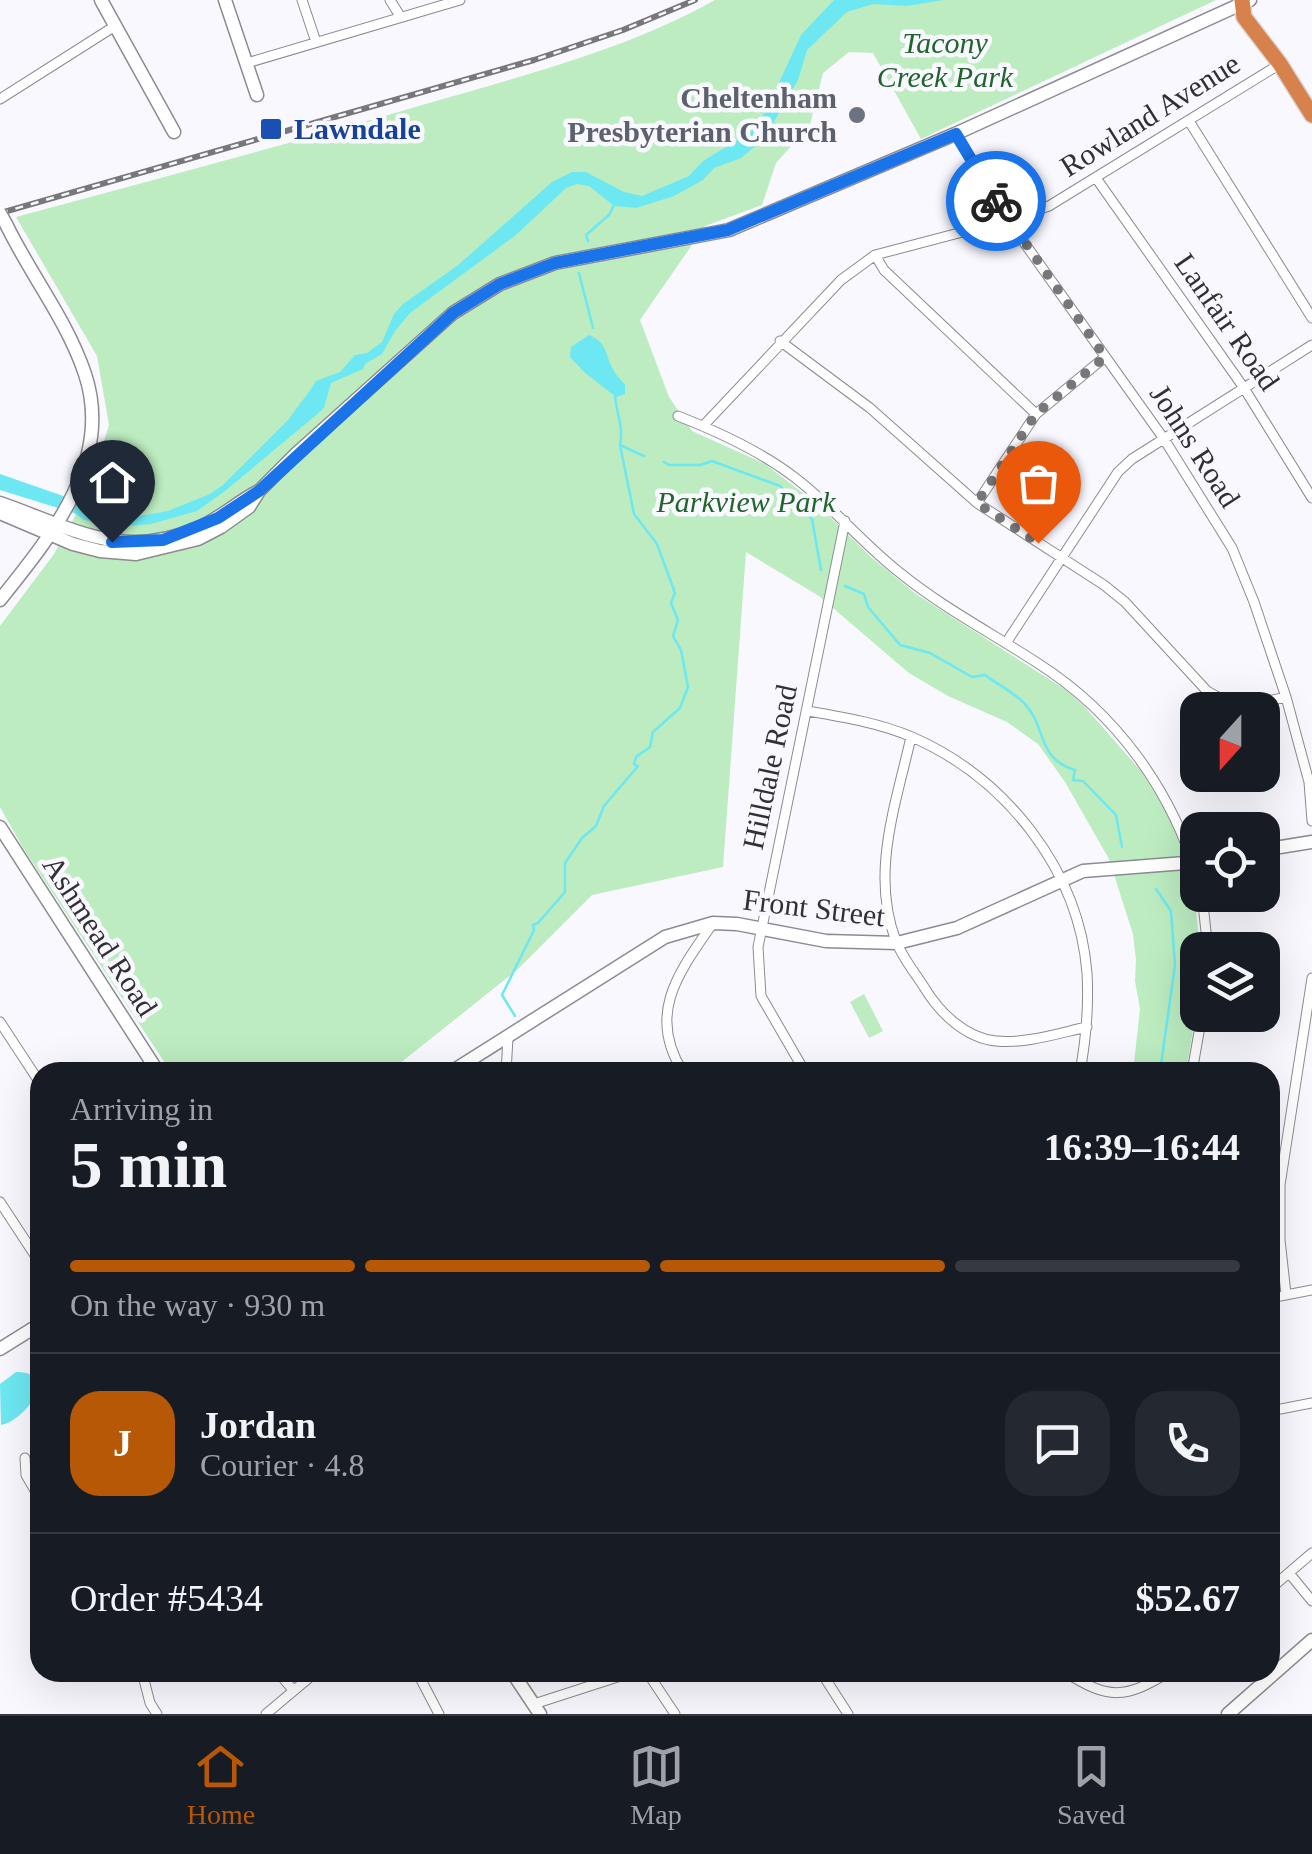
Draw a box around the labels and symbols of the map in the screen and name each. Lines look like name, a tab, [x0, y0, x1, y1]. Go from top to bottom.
park label: Tacony Creek Park	[877, 26, 1014, 93]
street label: Rowland Avenue	[1054, 46, 1246, 183]
place label: Cheltenham Presbyterian Church	[567, 81, 837, 148]
marker: Cheltenham Presbyterian Church	[846, 104, 868, 126]
place label: Lawndale	[294, 112, 421, 145]
marker: Lawndale	[258, 116, 284, 142]
courier	[946, 151, 1046, 251]
street label: Lanfair Road	[1168, 247, 1287, 396]
street label: Johns Road	[1144, 378, 1247, 513]
pin	[70, 440, 155, 543]
pin	[996, 441, 1081, 544]
park label: Parkview Park	[655, 485, 836, 518]
street label: Hilldale Road	[736, 682, 803, 852]
north arrow	[1180, 692, 1280, 792]
street label: Ashmead Road	[36, 850, 164, 1022]
street label: Front Street	[741, 882, 887, 933]

